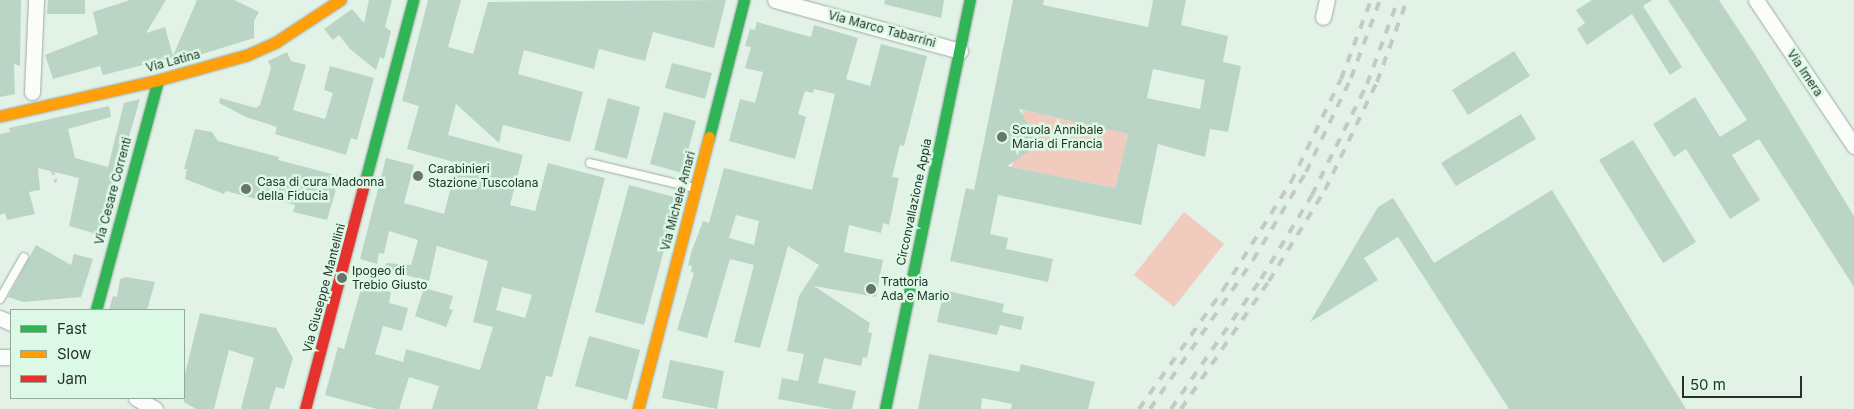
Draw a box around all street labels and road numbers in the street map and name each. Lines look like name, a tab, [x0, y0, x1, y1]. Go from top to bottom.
street label: Via Marco Tabarrini	[827, 8, 937, 50]
street label: Via Latina	[144, 47, 202, 75]
street label: Via Imera	[1784, 47, 1826, 99]
street label: Via Cesare Correnti	[92, 136, 134, 246]
street label: Circonvallazione Appia	[893, 137, 935, 267]
street label: Via Michele Amari	[658, 150, 698, 252]
street label: Via Giuseppe Mantellini	[300, 222, 348, 354]

